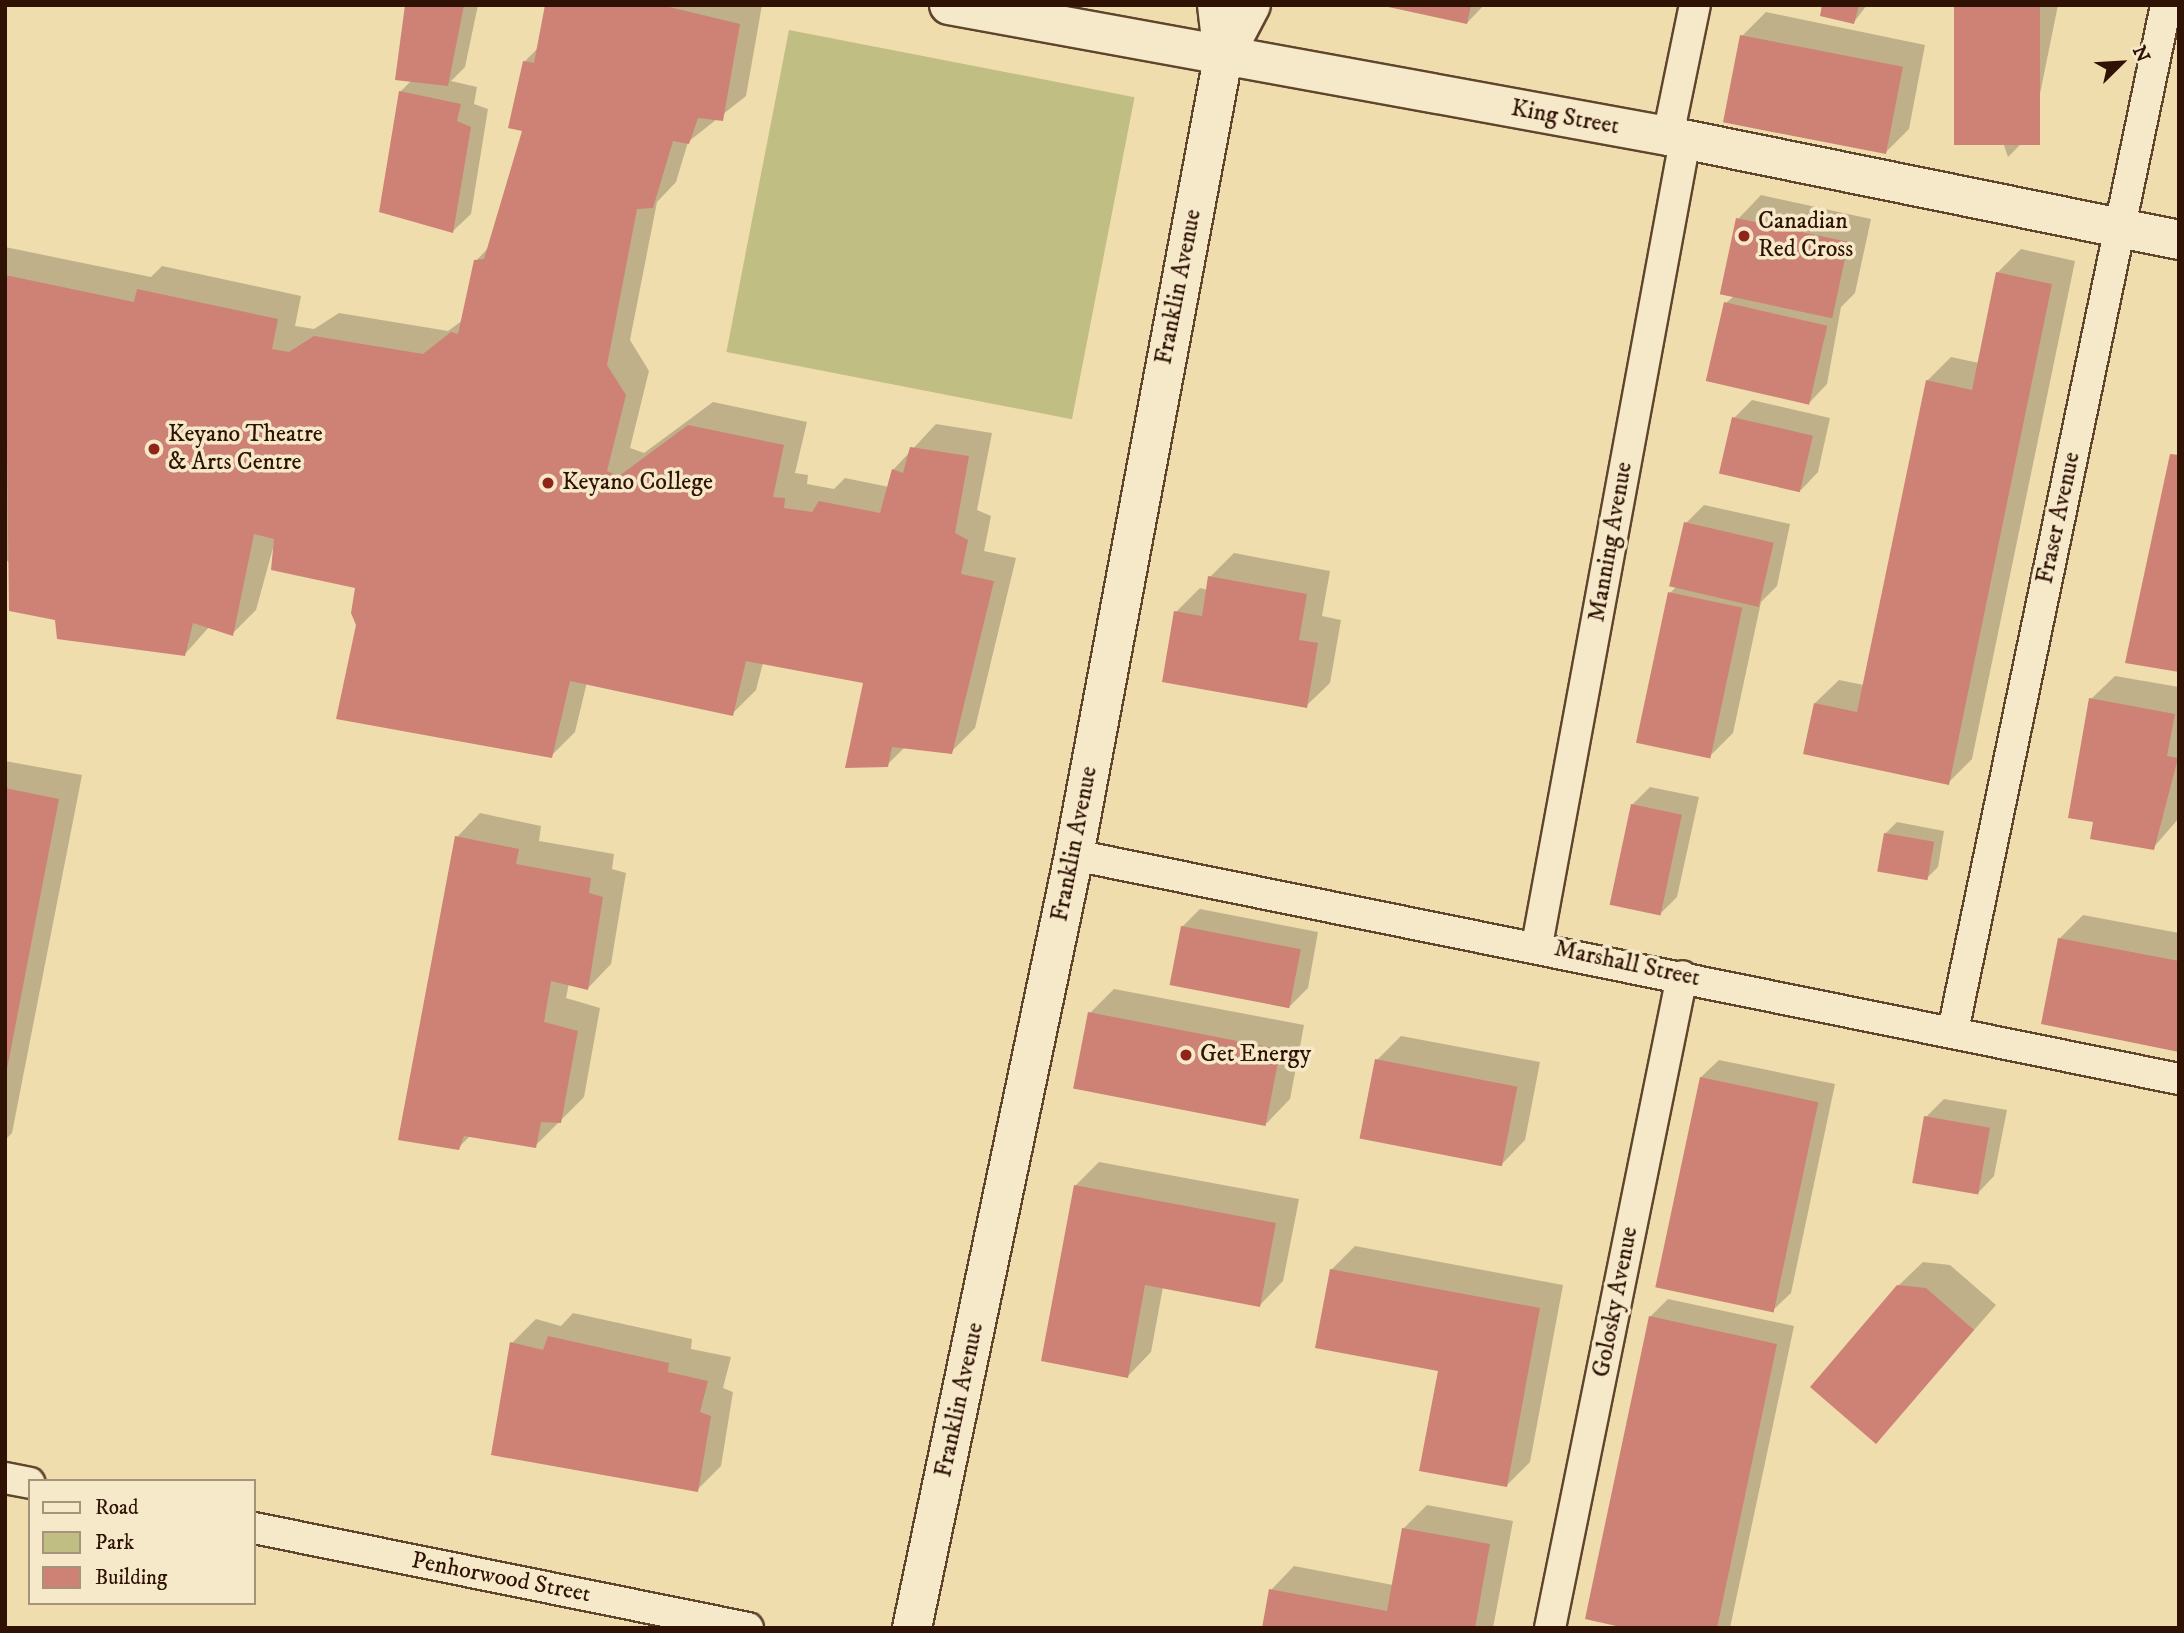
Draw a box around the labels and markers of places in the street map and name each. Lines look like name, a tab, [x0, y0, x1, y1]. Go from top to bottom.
place label: Canadian Red Cross	[1758, 208, 1853, 264]
marker: Canadian Red Cross	[1736, 228, 1752, 244]
place label: Keyano Theatre & Arts Centre	[168, 421, 323, 477]
marker: Keyano Theatre & Arts Centre	[146, 441, 162, 457]
place label: Keyano College	[562, 469, 713, 497]
marker: Keyano College	[540, 475, 556, 491]
place label: Get Energy	[1200, 1041, 1311, 1069]
marker: Get Energy	[1178, 1047, 1194, 1063]

